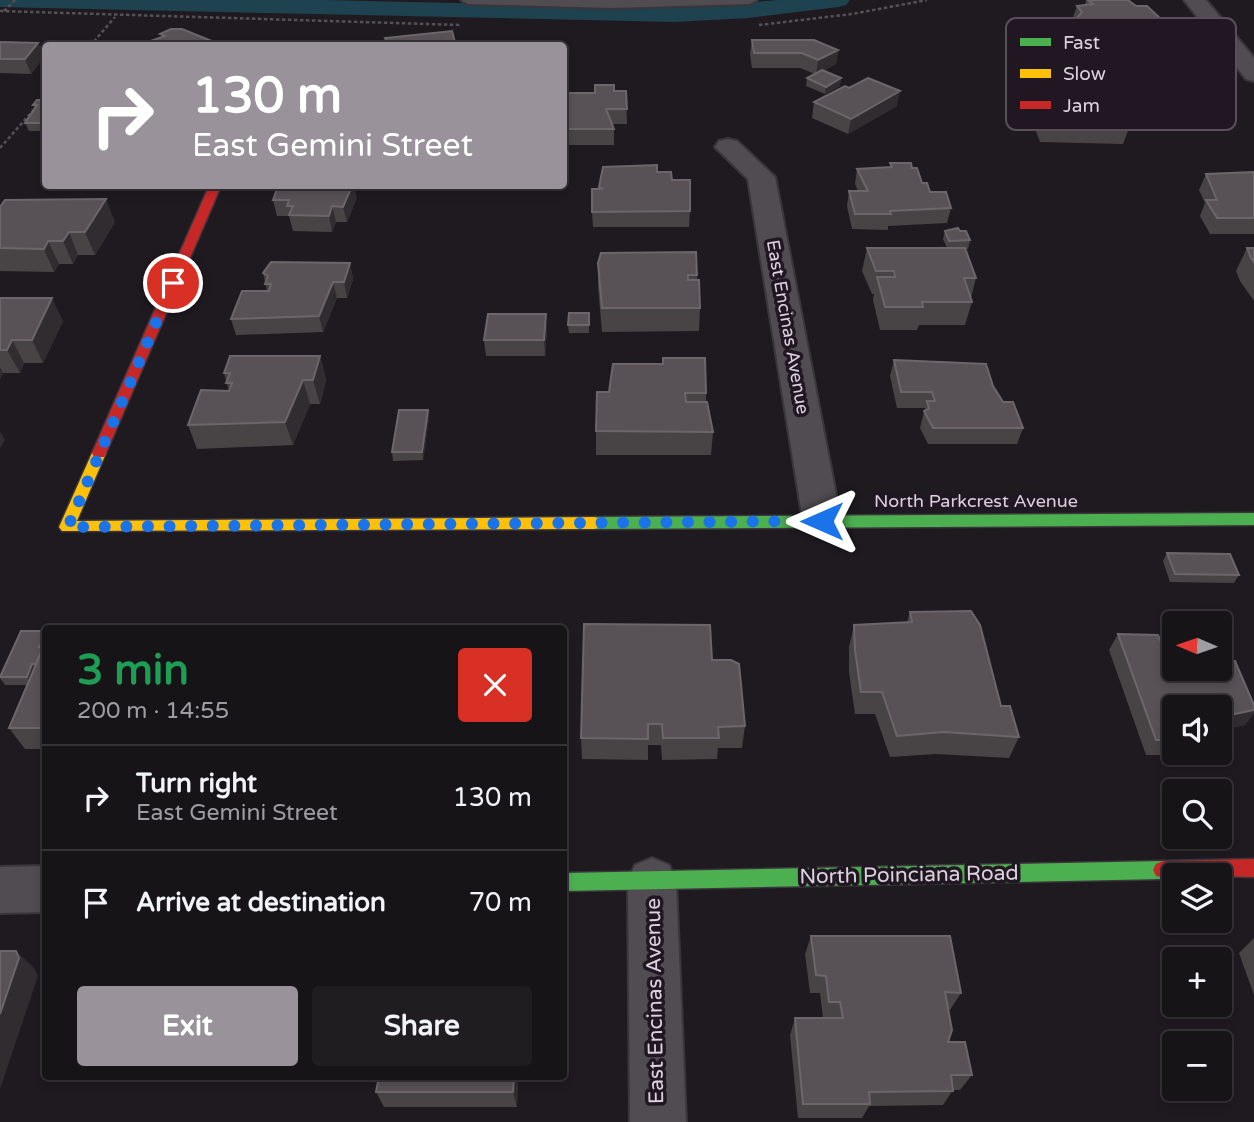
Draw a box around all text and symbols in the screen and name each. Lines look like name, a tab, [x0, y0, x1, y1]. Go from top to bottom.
legend	[1006, 18, 1236, 130]
text: Fast	[1063, 32, 1100, 54]
text: Slow	[1063, 63, 1106, 85]
text: 130 m	[192, 67, 342, 126]
icon: right	[77, 70, 168, 161]
text: Jam	[1063, 95, 1100, 117]
text: East Gemini Street	[192, 127, 473, 165]
street label: East Encinas Avenue	[762, 238, 814, 416]
pin	[143, 253, 203, 313]
icon: arrive	[154, 264, 192, 302]
position arrow	[785, 484, 859, 558]
street label: North Parkcrest Avenue	[874, 490, 1078, 512]
north arrow	[1162, 611, 1232, 681]
map controls	[1162, 611, 1232, 1101]
text: 3 min	[77, 645, 189, 696]
button: close	[458, 648, 532, 722]
button: sound	[1162, 695, 1232, 765]
text: 200 m · 14:55	[77, 697, 229, 725]
text: Turn right	[136, 768, 257, 799]
icon: right	[77, 779, 115, 817]
button: search	[1162, 779, 1232, 849]
text: 130 m	[452, 782, 532, 813]
text: East Gemini Street	[136, 799, 338, 827]
street label: North Poinciana Road	[799, 861, 1019, 889]
button: layers	[1162, 863, 1232, 933]
icon: arrive	[77, 884, 115, 922]
text: Arrive at destination	[136, 887, 386, 918]
text: 70 m	[469, 887, 532, 918]
street label: East Encinas Avenue	[641, 898, 669, 1104]
button: +	[1162, 947, 1232, 1017]
button: Exit	[77, 986, 298, 1066]
button: Share	[312, 986, 532, 1066]
button: −	[1162, 1031, 1232, 1101]

